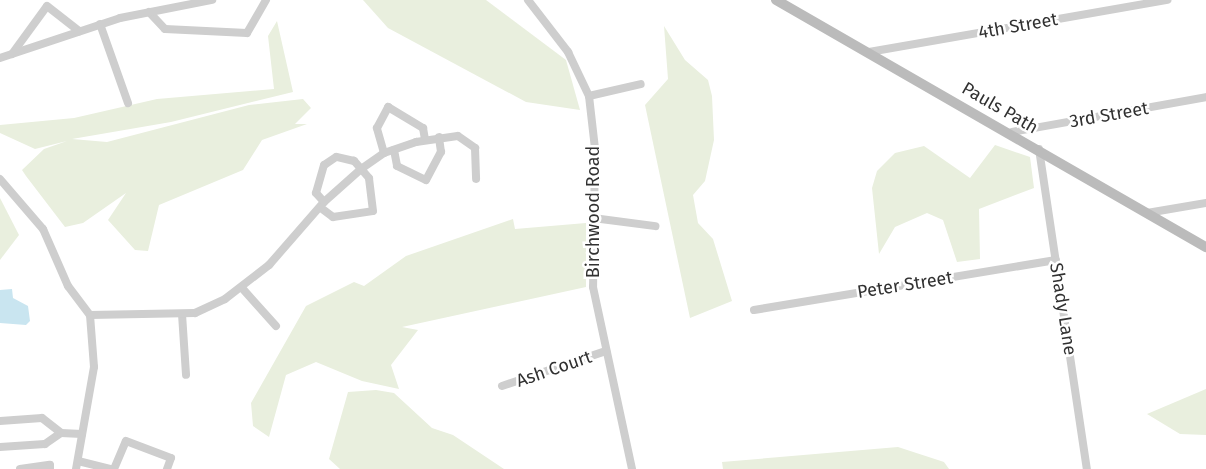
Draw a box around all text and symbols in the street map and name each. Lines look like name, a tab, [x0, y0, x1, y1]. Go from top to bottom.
street label: 4th Street	[977, 8, 1059, 44]
street label: Pauls Path	[958, 78, 1042, 138]
street label: 3rd Street	[1068, 97, 1150, 133]
street label: Birchwood Road	[582, 146, 604, 278]
street label: Shady Lane	[1045, 261, 1081, 357]
street label: Peter Street	[856, 267, 954, 303]
street label: Ash Court	[514, 346, 594, 392]

